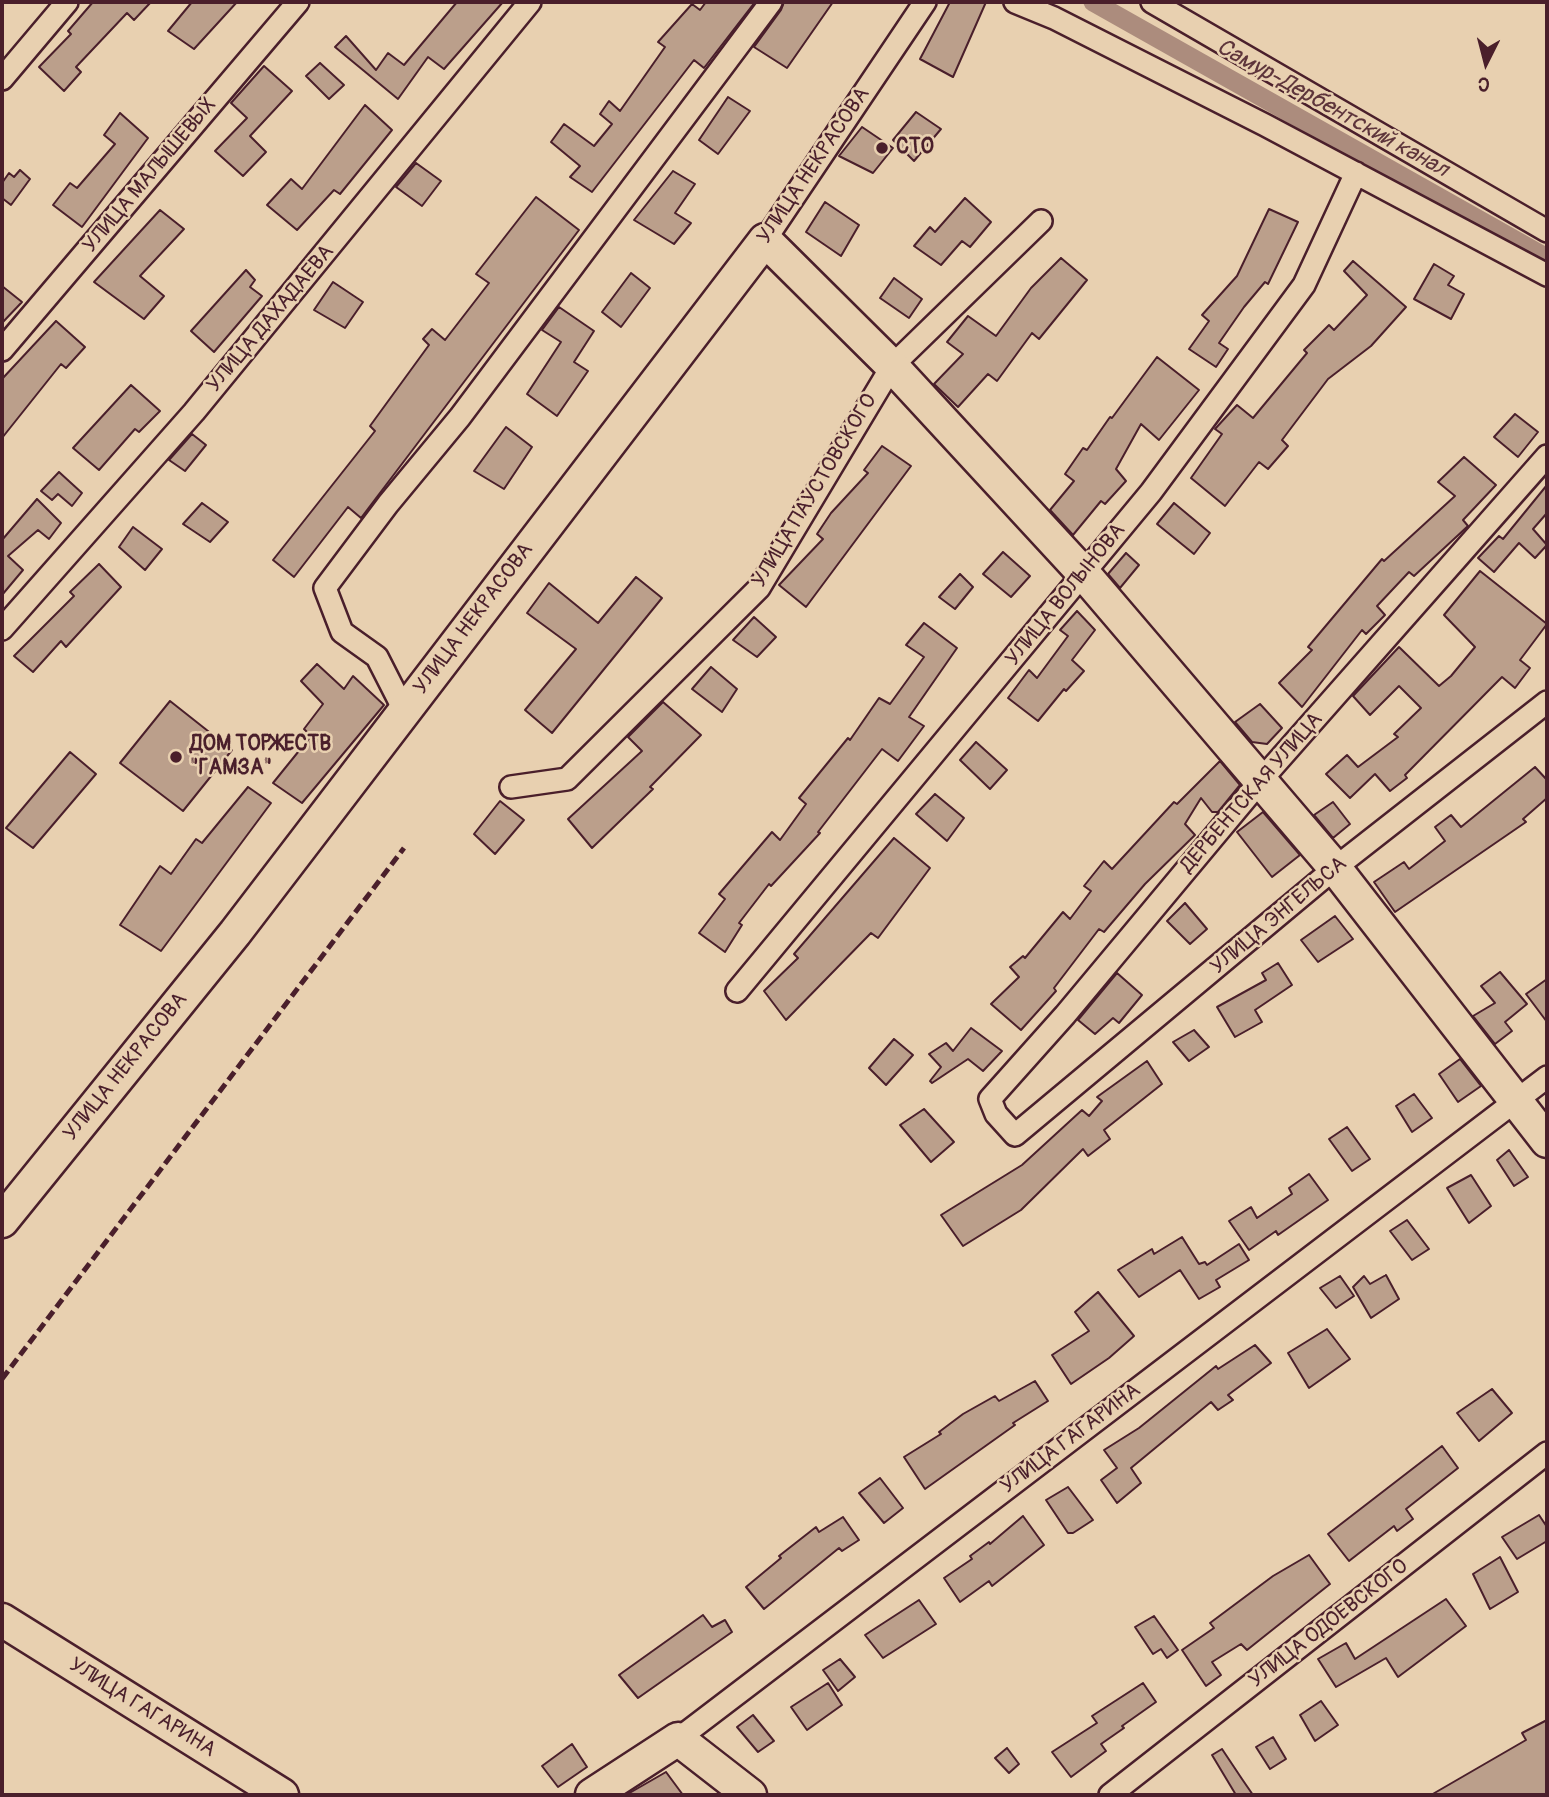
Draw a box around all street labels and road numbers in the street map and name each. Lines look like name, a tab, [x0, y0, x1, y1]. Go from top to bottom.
street label: УЛИЦА НЕКРАСОВА	[752, 83, 876, 249]
street label: УЛИЦА МАЛЫШЕВЫХ	[78, 94, 222, 258]
street label: УЛИЦА ДАХАДАЕВА	[202, 240, 340, 398]
street label: УЛИЦА ПАУСТОВСКОГО	[747, 390, 883, 592]
street label: УЛИЦА ВОЛЫНОВА	[1001, 519, 1131, 671]
street label: УЛИЦА НЕКРАСОВА	[409, 538, 539, 700]
street label: ДЕРБЕНТСКАЯ УЛИЦА	[1176, 708, 1328, 878]
street label: УЛИЦА ЭНГЕЛЬСА	[1206, 852, 1352, 980]
street label: УЛИЦА НЕКРАСОВА	[59, 988, 193, 1146]
street label: УЛИЦА ГАГАРИНА	[996, 1378, 1146, 1500]
street label: УЛИЦА ОДОЕВСКОГО	[1245, 1554, 1413, 1694]
street label: УЛИЦА ГАГАРИНА	[64, 1653, 220, 1763]

